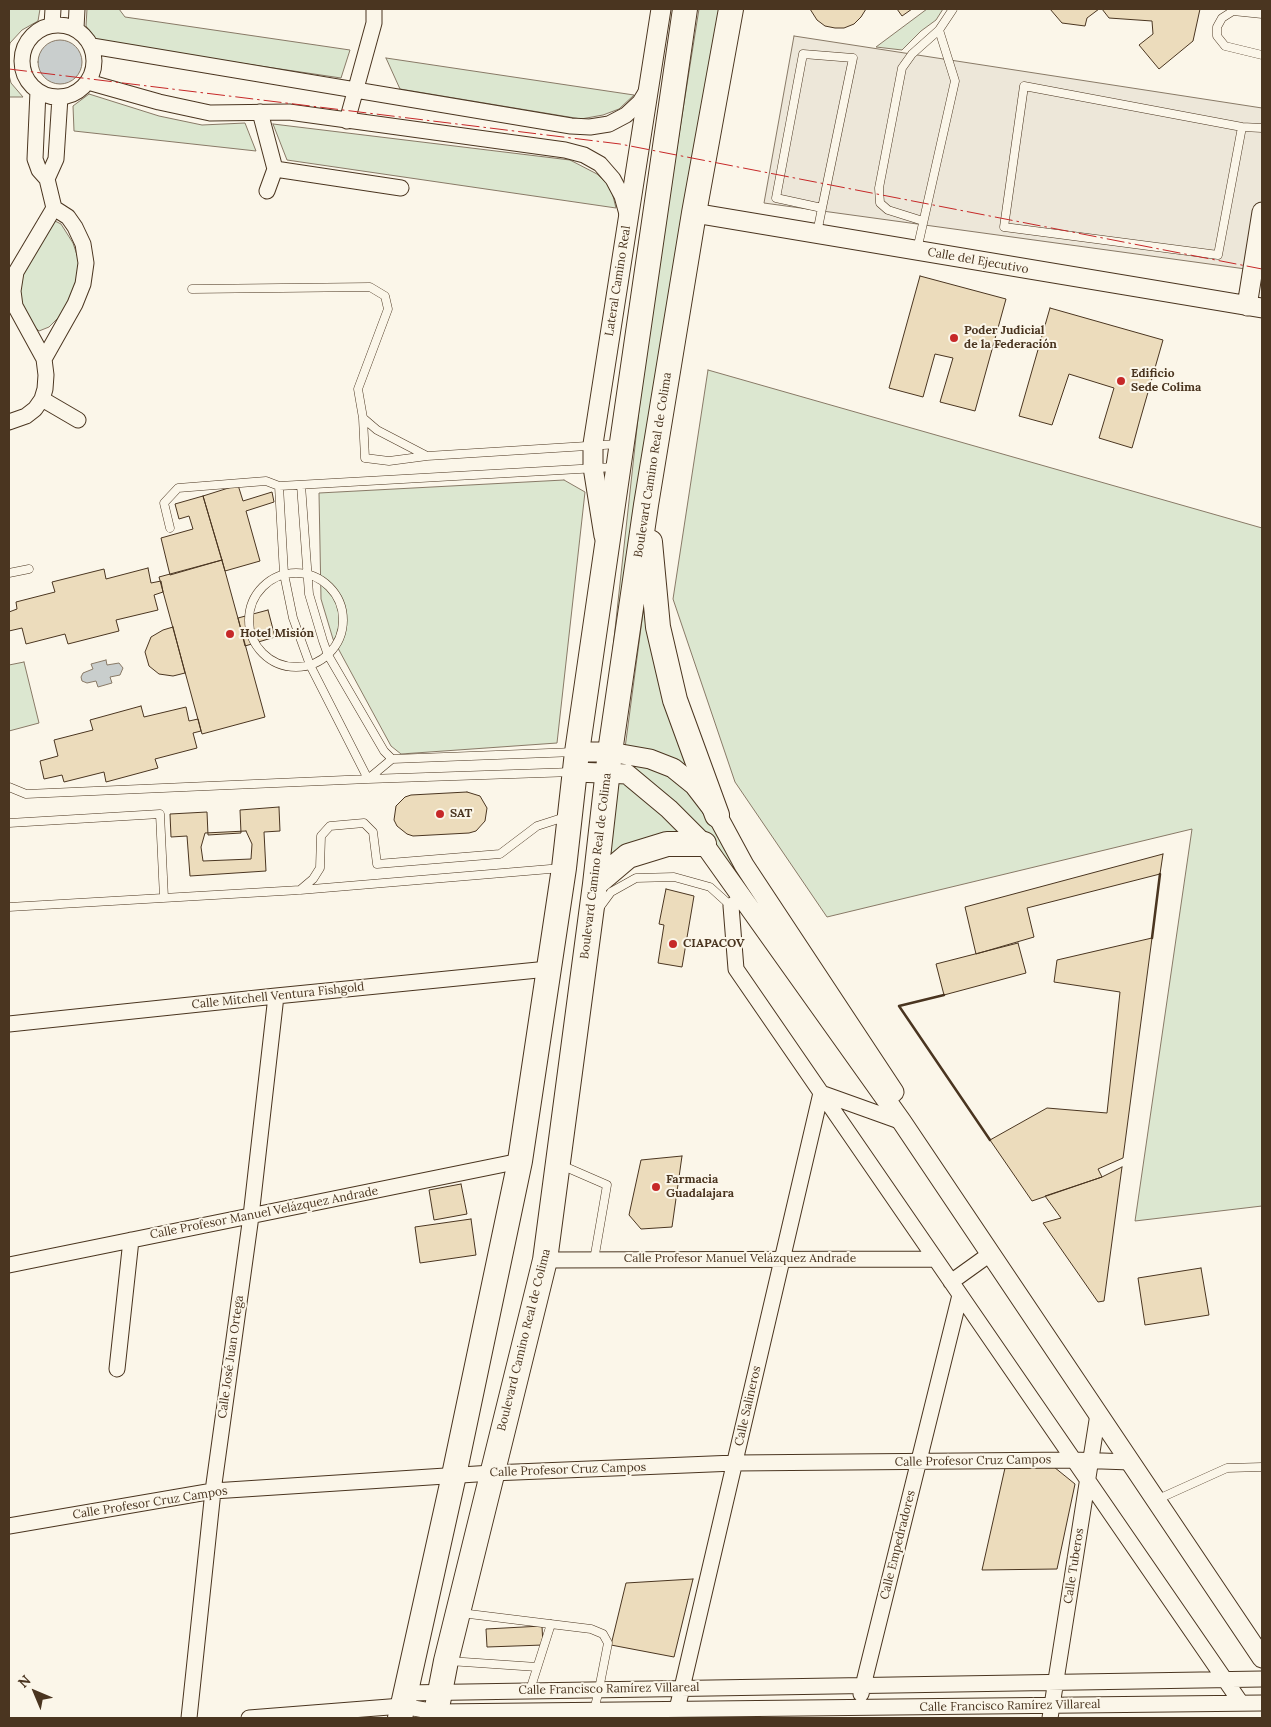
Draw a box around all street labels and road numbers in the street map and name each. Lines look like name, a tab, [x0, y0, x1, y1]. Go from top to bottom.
street label: Lateral Camino Real	[602, 225, 634, 337]
street label: Calle del Ejecutivo	[926, 245, 1030, 277]
street label: Boulevard Camino Real de Colima	[631, 371, 675, 559]
street label: Boulevard Camino Real de Colima	[577, 772, 615, 960]
street label: Calle Mitchell Ventura Fishgold	[191, 980, 365, 1012]
street label: Calle Profesor Manuel Velázquez Andrade	[149, 1184, 379, 1242]
street label: Boulevard Camino Real de Colima	[494, 1247, 554, 1433]
street label: Calle Profesor Manuel Velázquez Andrade	[624, 1252, 856, 1266]
street label: Calle José Juan Ortega	[215, 1294, 247, 1420]
street label: Calle Salineros	[732, 1364, 764, 1448]
street label: Calle Profesor Cruz Campos	[895, 1452, 1051, 1470]
street label: Calle Profesor Cruz Campos	[489, 1460, 647, 1480]
street label: Calle Profesor Cruz Campos	[72, 1484, 228, 1522]
street label: Calle Empedradores	[877, 1489, 919, 1601]
street label: Calle Tuberos	[1061, 1527, 1087, 1605]
street label: Calle Francisco Ramírez Villareal	[518, 1680, 700, 1698]
street label: Calle Francisco Ramírez Villareal	[919, 1697, 1101, 1715]

